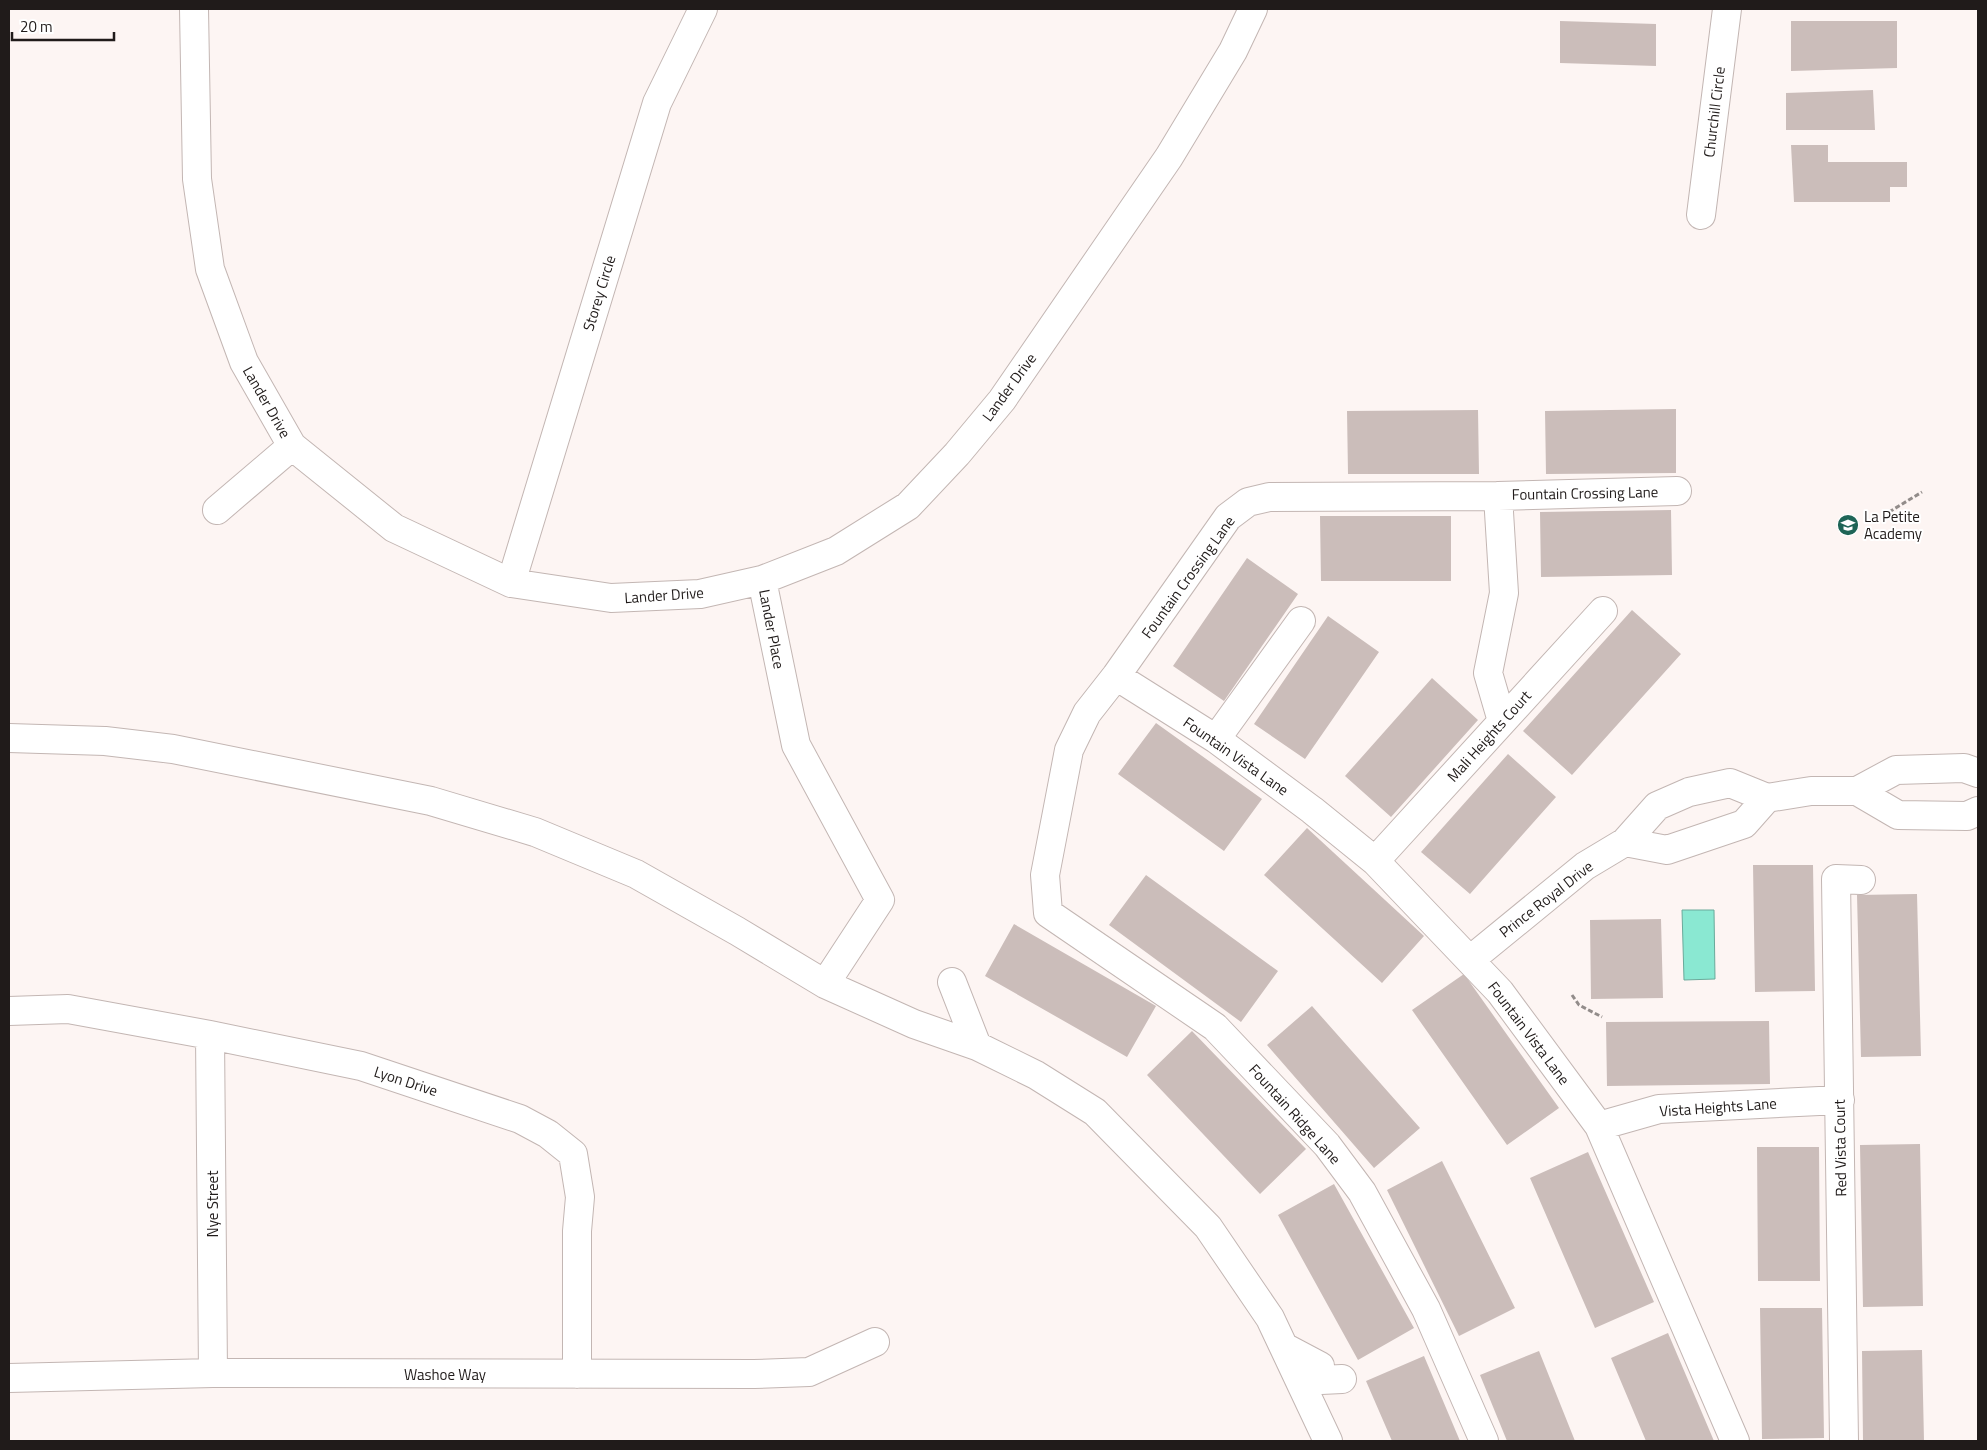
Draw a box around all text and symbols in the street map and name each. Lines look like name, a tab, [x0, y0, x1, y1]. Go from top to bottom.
scale bar	[12, 10, 115, 42]
text: 20 m	[20, 15, 53, 38]
street label: Churchill Circle	[1697, 65, 1731, 159]
street label: Storey Circle	[577, 252, 621, 334]
street label: Lander Drive	[976, 348, 1042, 426]
street label: Lander Drive	[237, 362, 297, 442]
street label: Fountain Crossing Lane	[1511, 480, 1659, 506]
place label: La Petite Academy	[1864, 505, 1922, 545]
street label: Fountain Crossing Lane	[1136, 511, 1240, 643]
school or university icon: La Petite Academy	[1836, 513, 1860, 537]
street label: Lander Drive	[624, 581, 704, 609]
street label: Lander Place	[753, 587, 791, 671]
street label: Mali Heights Court	[1441, 684, 1537, 787]
street label: Fountain Vista Lane	[1178, 711, 1294, 801]
street label: Prince Royal Drive	[1494, 855, 1598, 943]
street label: Fountain Vista Lane	[1482, 976, 1576, 1090]
street label: Fountain Ridge Lane	[1244, 1059, 1346, 1169]
street label: Lyon Drive	[371, 1060, 441, 1102]
street label: Vista Heights Lane	[1659, 1091, 1777, 1123]
street label: Red Vista Court	[1828, 1098, 1852, 1197]
street label: Nye Street	[201, 1170, 224, 1237]
street label: Washoe Way	[404, 1363, 486, 1386]

